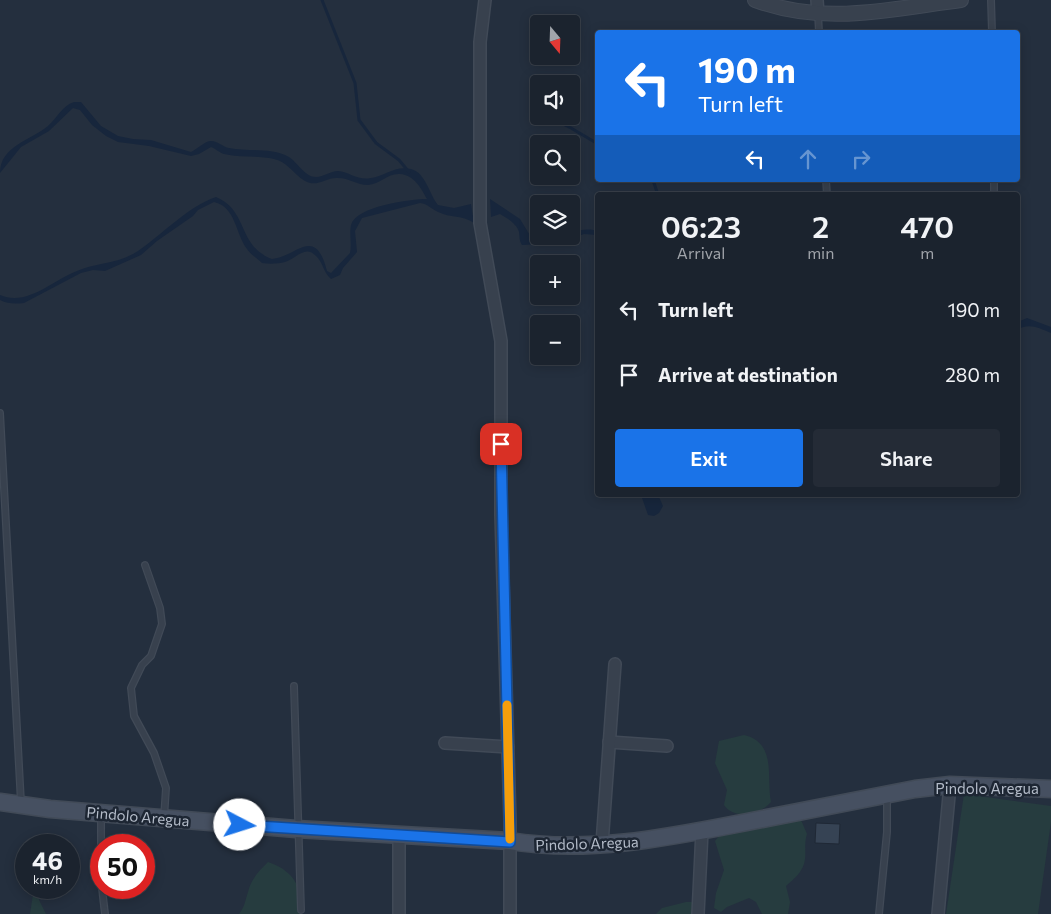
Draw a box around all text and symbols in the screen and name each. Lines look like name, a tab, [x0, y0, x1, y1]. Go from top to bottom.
north arrow	[530, 15, 580, 65]
map controls	[530, 15, 580, 365]
text: 190 m	[698, 47, 796, 90]
icon: left	[615, 50, 680, 115]
button: sound	[530, 75, 580, 125]
text: Turn left	[698, 90, 783, 117]
button: search	[530, 135, 580, 185]
icon: left	[741, 145, 769, 173]
icon: ahead	[794, 145, 822, 173]
icon: right	[847, 145, 875, 173]
button: layers	[530, 195, 580, 245]
text: 06:23	[661, 207, 741, 244]
text: 2	[812, 207, 829, 244]
text: 470	[900, 207, 954, 244]
text: Arrival	[677, 243, 725, 262]
text: min	[807, 243, 834, 262]
text: m	[920, 243, 934, 262]
button: +	[530, 255, 580, 305]
icon: left	[615, 296, 643, 324]
text: Turn left	[658, 298, 733, 321]
text: 190 m	[948, 298, 1000, 321]
button: −	[530, 315, 580, 365]
icon: arrive	[615, 361, 643, 389]
text: Arrive at destination	[658, 363, 838, 386]
text: 280 m	[945, 363, 1000, 386]
pin	[480, 423, 522, 465]
button: Exit	[615, 429, 803, 487]
button: Share	[813, 429, 1000, 487]
icon: arrive	[487, 430, 515, 458]
street label: Pindolo Aregua	[935, 779, 1039, 797]
position arrow	[213, 798, 265, 850]
street label: Pindolo Aregua	[86, 803, 190, 829]
street label: Pindolo Aregua	[535, 832, 639, 854]
speed limit sign: 50	[90, 834, 155, 899]
text: 46	[32, 845, 63, 875]
text: km/h	[33, 872, 62, 886]

